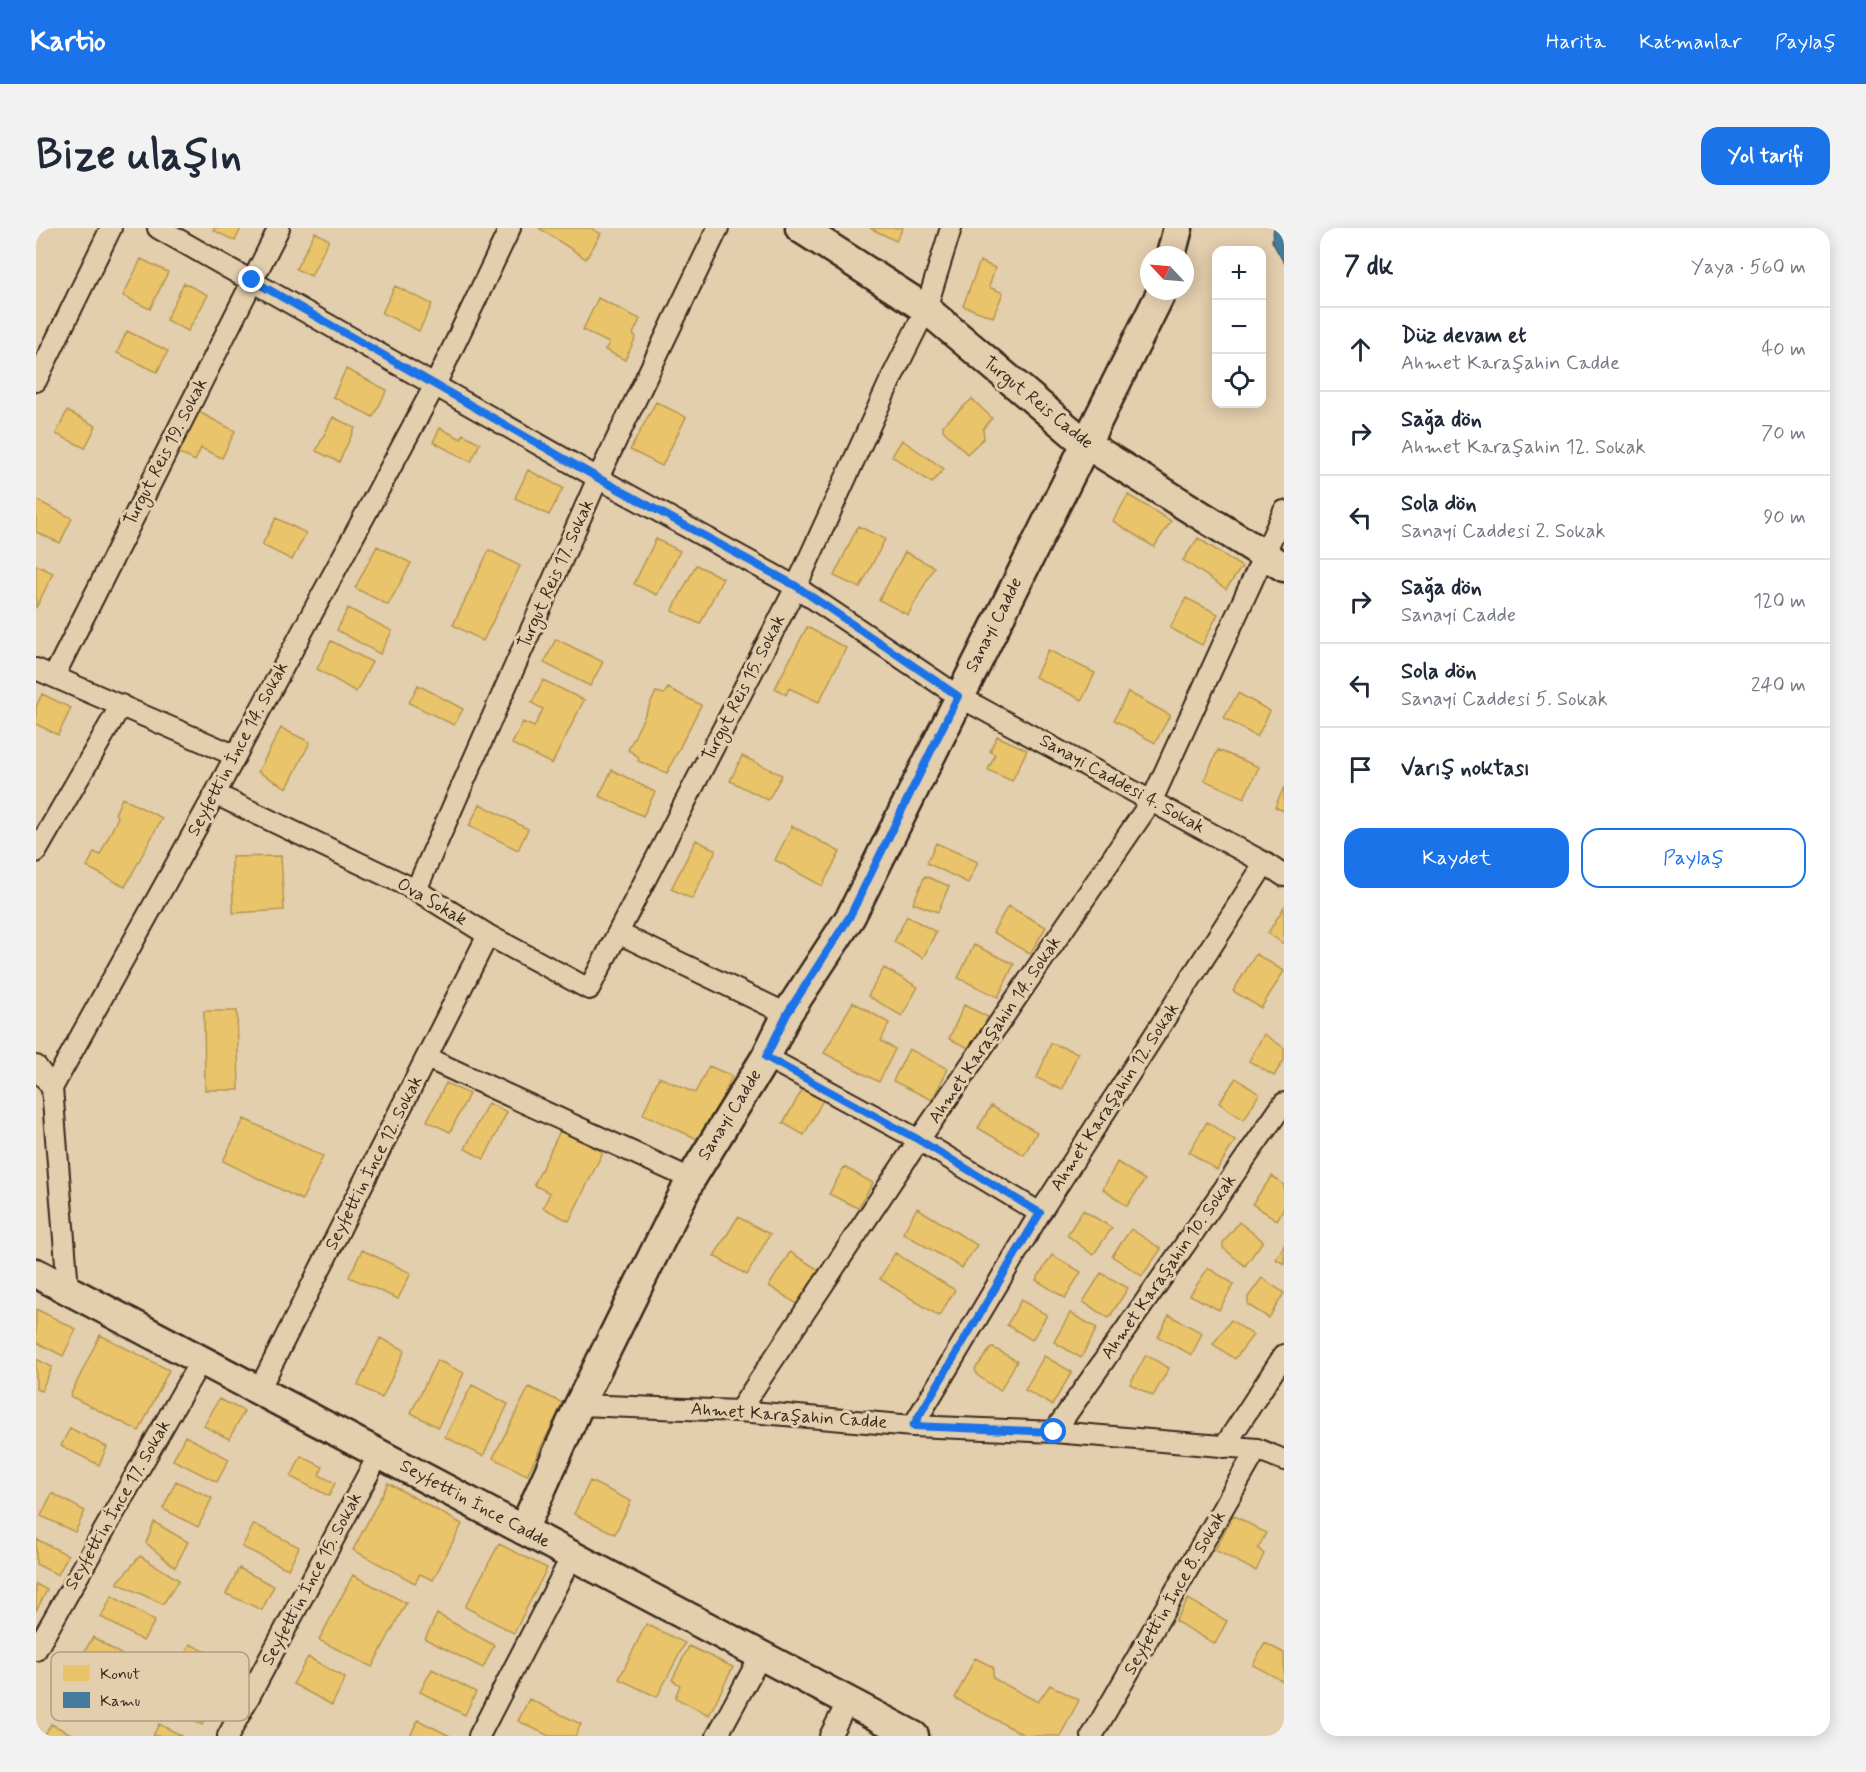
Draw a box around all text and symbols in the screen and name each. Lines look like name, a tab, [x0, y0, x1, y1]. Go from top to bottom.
text: Kartio	[30, 24, 106, 61]
text: Harita	[1546, 28, 1606, 56]
text: Katmanlar	[1639, 28, 1742, 56]
text: Paylaş	[1775, 28, 1836, 56]
button: Yol tarifi	[1701, 127, 1830, 185]
text: Bize ulaşın	[36, 129, 242, 184]
north arrow	[1140, 246, 1194, 300]
map controls	[1212, 246, 1266, 408]
button: +	[1212, 246, 1266, 300]
text: 7 dk	[1344, 250, 1393, 284]
text: Yaya · 560 m	[1691, 254, 1806, 281]
route end	[238, 266, 264, 292]
button: −	[1212, 300, 1266, 354]
text: Düz devam et	[1401, 322, 1526, 350]
icon: ahead	[1344, 333, 1377, 366]
text: 40 m	[1762, 336, 1806, 363]
text: Ahmet Karaşahin Cadde	[1401, 350, 1620, 377]
street label: Turgut Reis Cadde	[977, 351, 1098, 456]
button: locate	[1212, 354, 1266, 408]
street label: Turgut Reis 19. Sokak	[118, 374, 215, 530]
text: Sağa dön	[1401, 406, 1482, 434]
icon: right	[1344, 417, 1377, 450]
text: 70 m	[1761, 420, 1806, 447]
text: Ahmet Karaşahin 12. Sokak	[1401, 434, 1646, 461]
text: Sola dön	[1401, 490, 1477, 518]
street label: Turgut Reis 17. Sokak	[512, 496, 601, 653]
icon: left	[1344, 501, 1377, 534]
text: 90 m	[1763, 504, 1806, 531]
text: Sanayi Caddesi 2. Sokak	[1401, 518, 1605, 545]
street label: Sanayi Cadde	[960, 573, 1028, 677]
text: Sağa dön	[1401, 574, 1482, 602]
icon: right	[1344, 585, 1377, 618]
text: 120 m	[1753, 588, 1806, 615]
text: Sanayi Cadde	[1401, 602, 1516, 629]
street label: Turgut Reis 15. Sokak	[697, 611, 792, 766]
street label: Seyfettin İnce 14. Sokak	[182, 657, 294, 840]
text: Sola dön	[1401, 658, 1477, 686]
icon: left	[1344, 669, 1377, 702]
text: 240 m	[1751, 672, 1806, 699]
text: Sanayi Caddesi 5. Sokak	[1401, 686, 1608, 713]
street label: Sanayi Caddesi 4. Sokak	[1035, 729, 1209, 840]
icon: arrive	[1344, 753, 1377, 786]
text: Varış noktası	[1401, 755, 1530, 783]
button: Kaydet	[1344, 828, 1569, 888]
button: Paylaş	[1581, 828, 1806, 888]
street label: Ova Sokak	[392, 872, 472, 932]
street label: Ahmet Karaşahin 14. Sokak	[923, 931, 1067, 1129]
street label: Ahmet Karaşahin 12. Sokak	[1045, 998, 1185, 1196]
street label: Sanayi Cadde	[692, 1065, 768, 1165]
street label: Seyfettin İnce 12. Sokak	[319, 1071, 429, 1254]
street label: Ahmet Karaşahin 10. Sokak	[1096, 1170, 1242, 1364]
street label: Ahmet Karaşahin Cadde	[690, 1397, 888, 1435]
street label: Seyfettin İnce 17. Sokak	[59, 1416, 177, 1594]
route start	[1040, 1418, 1066, 1444]
street label: Seyfettin İnce Cadde	[395, 1454, 555, 1554]
street label: Seyfettin İnce 15. Sokak	[256, 1488, 368, 1670]
street label: Seyfettin İnce 8. Sokak	[1118, 1507, 1232, 1679]
legend	[51, 1652, 249, 1721]
text: Konut	[100, 1664, 141, 1685]
text: Kamu	[100, 1691, 140, 1712]

